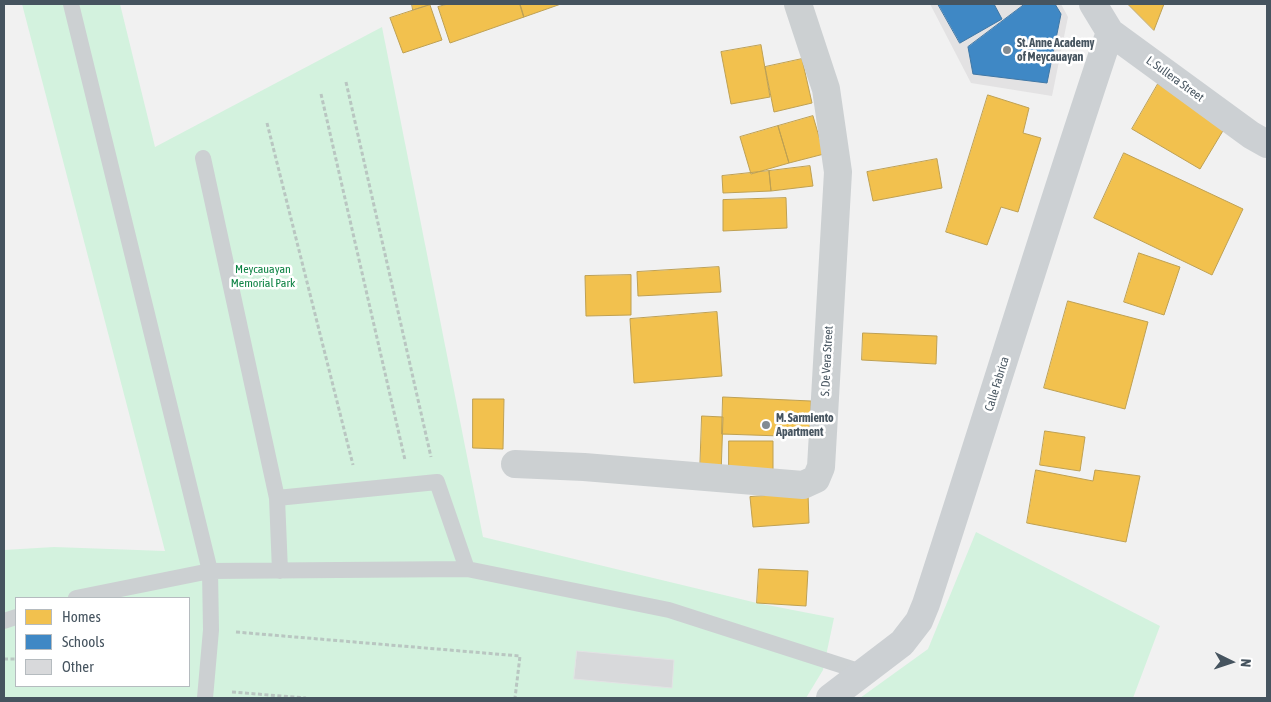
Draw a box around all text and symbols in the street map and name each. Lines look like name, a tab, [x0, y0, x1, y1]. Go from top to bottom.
place label: St. Anne Academy of Meycauayan	[1017, 36, 1095, 64]
marker: St. Anne Academy of Meycauayan	[1001, 44, 1013, 56]
street label: L. Sullera Street	[1143, 53, 1207, 105]
park label: Meycauayan Memorial Park	[231, 262, 295, 290]
street label: S. De Vera Street	[818, 325, 836, 397]
street label: Calle Fabrica	[982, 355, 1012, 413]
place label: M. Sarmiento Apartment	[776, 411, 834, 439]
marker: M. Sarmiento Apartment	[760, 419, 772, 431]
legend	[15, 597, 190, 687]
text: Homes	[62, 608, 101, 625]
text: Schools	[62, 633, 105, 650]
north arrow	[1206, 637, 1256, 687]
text: Other	[62, 658, 94, 675]
text: N	[1238, 658, 1254, 668]

